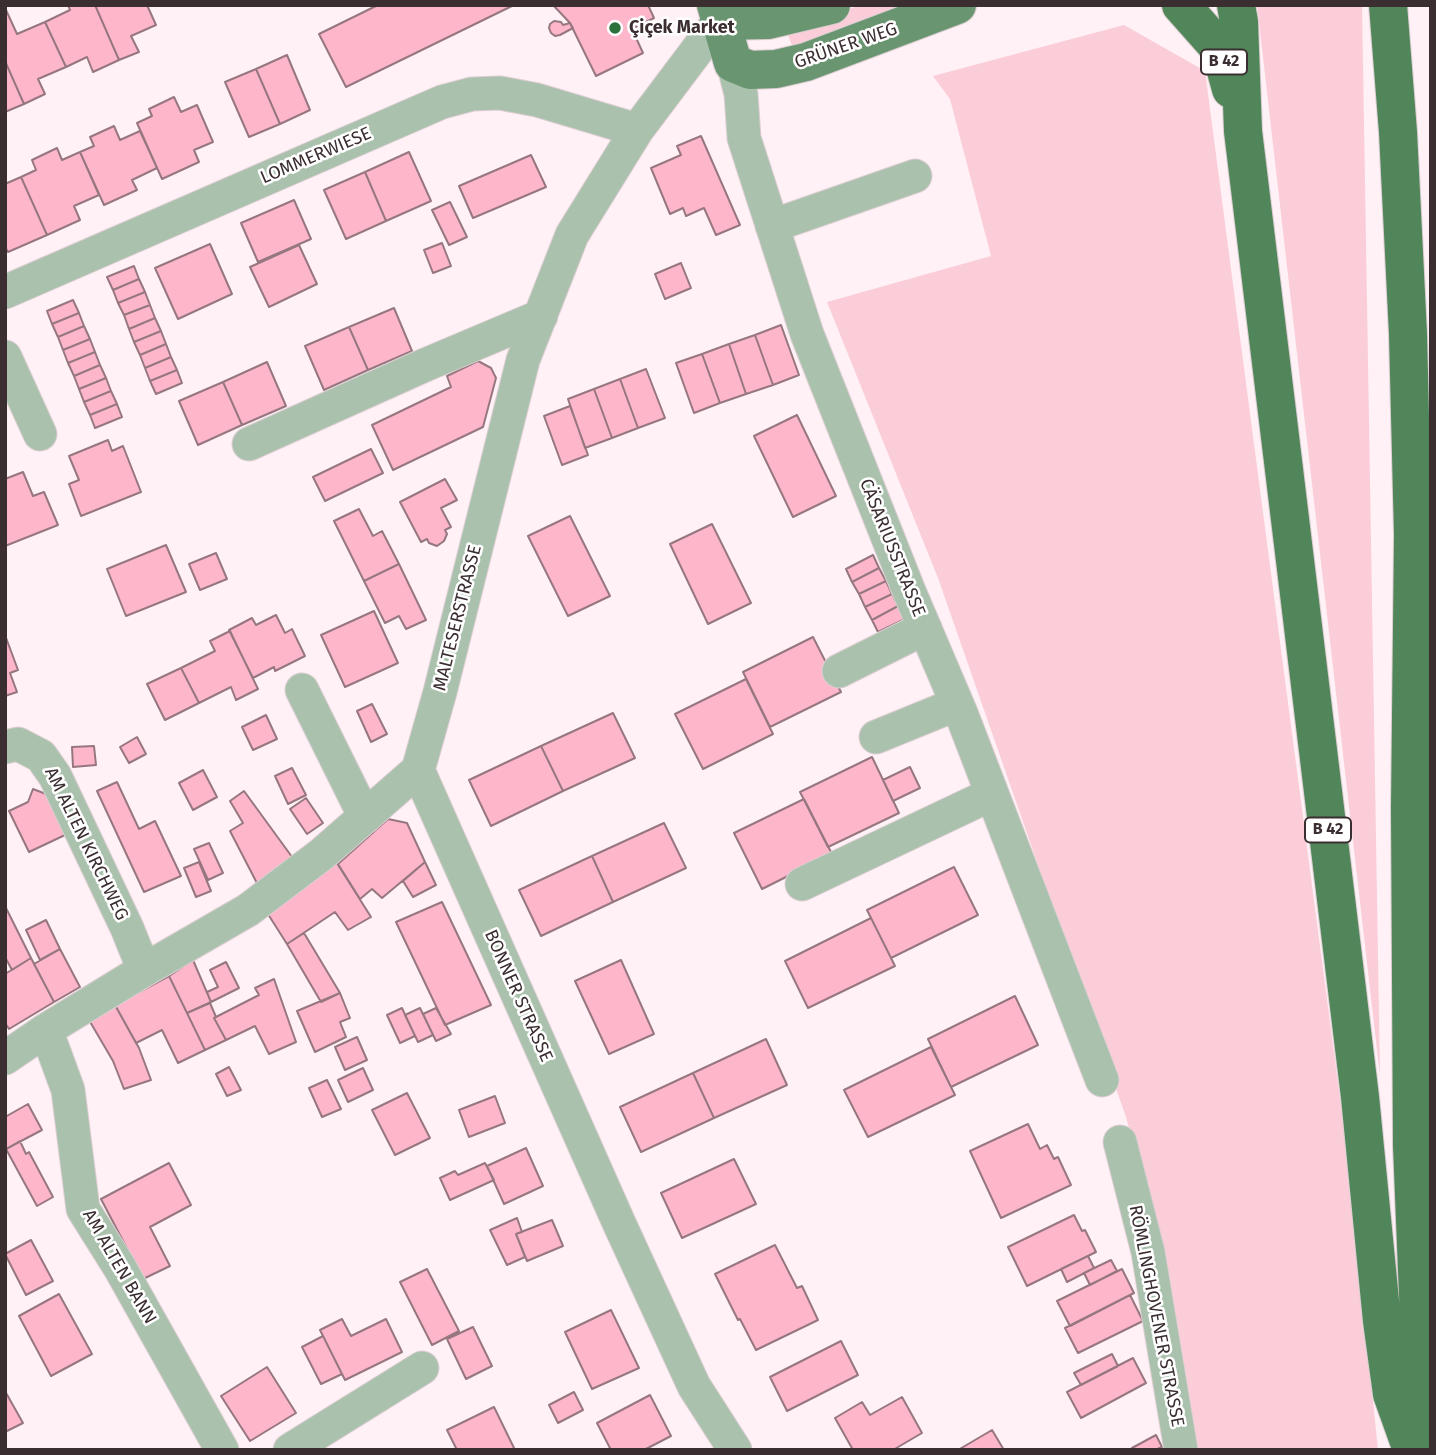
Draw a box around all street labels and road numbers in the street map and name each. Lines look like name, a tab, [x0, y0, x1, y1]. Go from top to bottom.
street label: GRÜNER WEG	[792, 18, 900, 74]
road number: B 42	[1201, 50, 1247, 74]
street label: LOMMERWIESE	[257, 123, 375, 189]
street label: CÄSARIUSSTRASSE	[854, 476, 930, 620]
street label: MALTESERSTRASSE	[429, 543, 487, 693]
street label: AM ALTEN KIRCHWEG	[40, 764, 132, 924]
road number: B 42	[1305, 818, 1351, 842]
street label: BONNER STRASSE	[479, 927, 557, 1065]
street label: RÖMLINGHOVENER STRASSE	[1124, 1203, 1188, 1429]
street label: AM ALTEN BANN	[77, 1206, 161, 1328]

